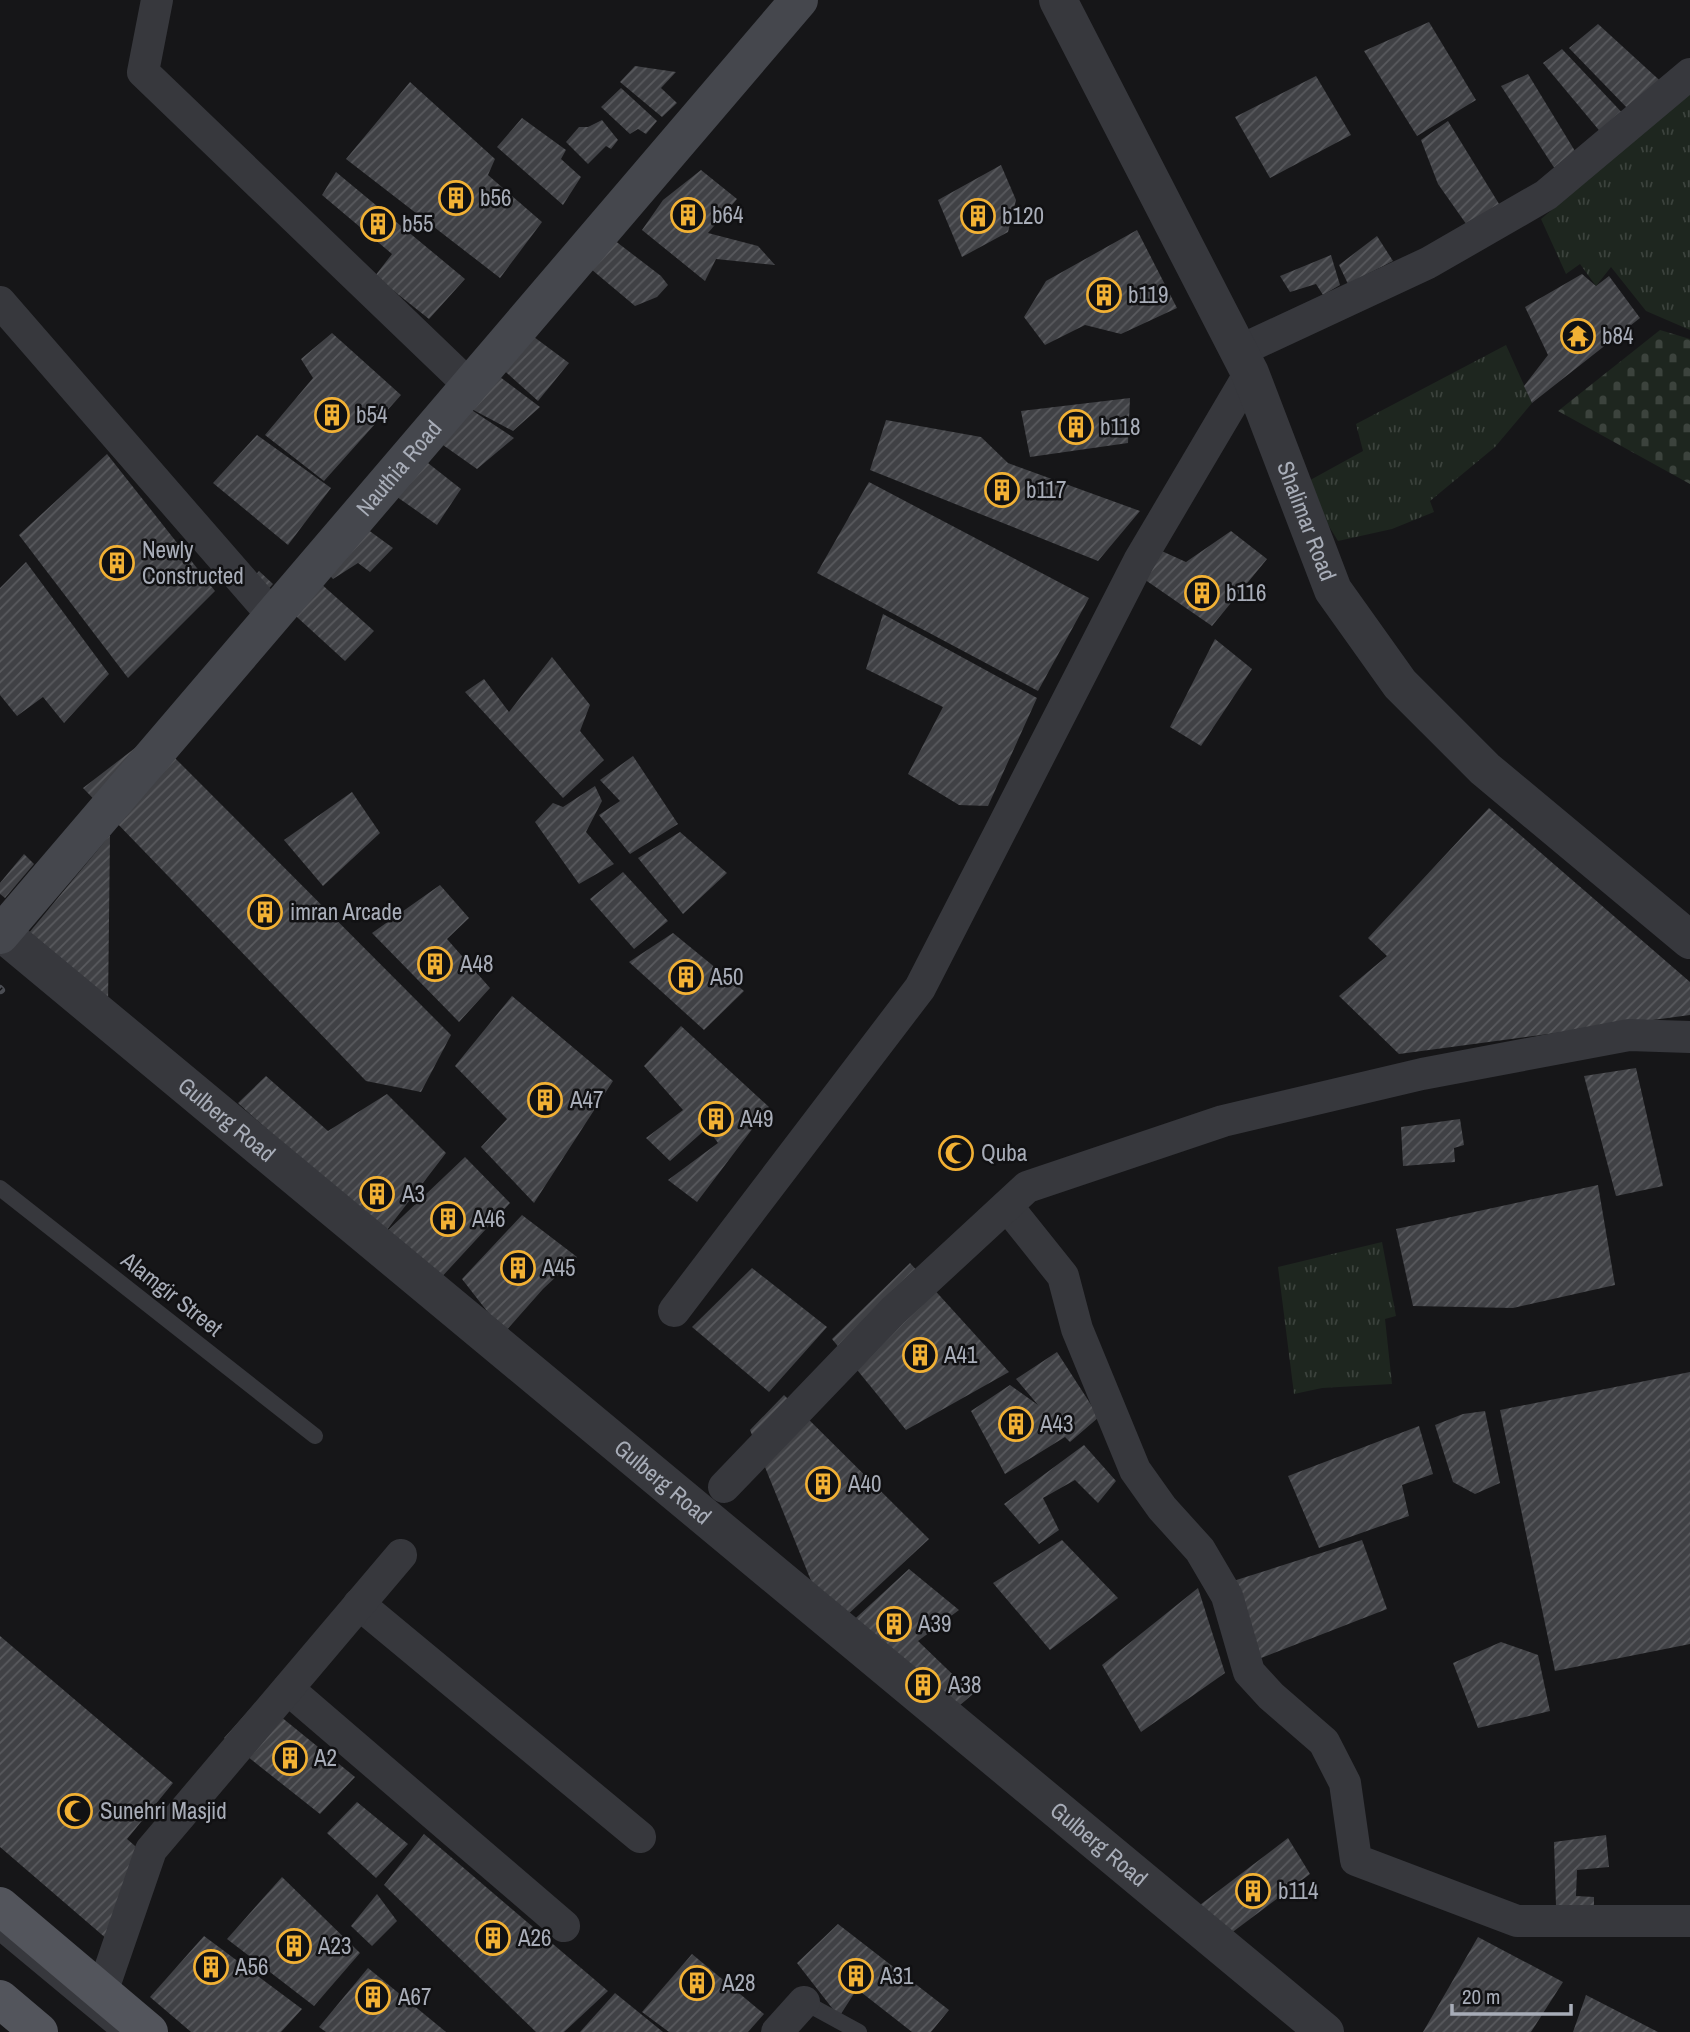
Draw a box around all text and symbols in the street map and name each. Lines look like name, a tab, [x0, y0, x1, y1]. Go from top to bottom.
building icon: b56	[437, 179, 475, 217]
place label: b56	[480, 182, 511, 213]
building icon: b64	[669, 196, 707, 234]
building icon: b120	[959, 197, 997, 235]
place label: b64	[712, 199, 744, 230]
place label: b120	[1002, 200, 1044, 231]
building icon: b55	[359, 205, 397, 243]
place label: b55	[402, 208, 433, 239]
building icon: b119	[1085, 276, 1123, 314]
place label: b119	[1128, 279, 1169, 310]
temple icon: b84	[1559, 317, 1597, 355]
place label: b84	[1602, 320, 1634, 351]
building icon: b54	[313, 396, 351, 434]
place label: b54	[356, 399, 388, 430]
building icon: b118	[1057, 408, 1095, 446]
place label: b118	[1100, 411, 1141, 442]
street label: Nauthia Road	[349, 414, 448, 522]
street label: Shalimar Road	[1270, 457, 1344, 585]
building icon: b117	[983, 471, 1021, 509]
place label: b117	[1026, 474, 1067, 505]
place label: Newly Constructed	[142, 534, 244, 591]
building icon: Newly Constructed	[98, 544, 136, 582]
building icon: b116	[1183, 574, 1221, 612]
place label: b116	[1226, 577, 1267, 608]
building icon: imran Arcade	[246, 893, 284, 931]
place label: imran Arcade	[290, 896, 402, 927]
building icon: A48	[416, 945, 454, 983]
place label: A48	[459, 948, 494, 979]
building icon: A50	[667, 958, 705, 996]
place label: A50	[709, 961, 744, 992]
street label: Gulberg Road	[172, 1070, 282, 1169]
building icon: A47	[526, 1081, 564, 1119]
place label: A47	[569, 1084, 604, 1115]
building icon: A49	[697, 1100, 735, 1138]
place label: A49	[739, 1103, 774, 1134]
mosque icon: Quba	[937, 1134, 975, 1172]
place label: Quba	[981, 1137, 1028, 1168]
building icon: A3	[358, 1175, 396, 1213]
place label: A3	[401, 1178, 425, 1209]
building icon: A46	[429, 1200, 467, 1238]
place label: A46	[471, 1203, 506, 1234]
street label: Alamgir Street	[114, 1244, 229, 1343]
building icon: A45	[499, 1249, 537, 1287]
place label: A45	[541, 1252, 576, 1283]
building icon: A41	[901, 1336, 939, 1374]
place label: A41	[943, 1339, 978, 1370]
building icon: A43	[997, 1405, 1035, 1443]
place label: A43	[1039, 1408, 1074, 1439]
street label: Gulberg Road	[608, 1432, 718, 1531]
building icon: A40	[804, 1465, 842, 1503]
place label: A40	[847, 1468, 882, 1499]
building icon: A39	[875, 1605, 913, 1643]
place label: A39	[917, 1608, 952, 1639]
building icon: A38	[904, 1666, 942, 1704]
place label: A38	[947, 1669, 982, 1700]
building icon: A2	[271, 1739, 309, 1777]
place label: A2	[313, 1742, 337, 1773]
mosque icon: Sunehri Masjid	[56, 1792, 94, 1830]
street label: Gulberg Road	[1044, 1794, 1154, 1893]
place label: Sunehri Masjid	[100, 1795, 227, 1826]
building icon: b114	[1234, 1872, 1272, 1910]
place label: b114	[1278, 1875, 1319, 1906]
building icon: A26	[474, 1919, 512, 1957]
place label: A26	[517, 1922, 552, 1953]
building icon: A23	[275, 1927, 313, 1965]
place label: A23	[317, 1930, 352, 1961]
building icon: A56	[192, 1948, 230, 1986]
place label: A56	[234, 1951, 269, 1982]
building icon: A31	[837, 1957, 875, 1995]
place label: A31	[879, 1960, 914, 1991]
building icon: A28	[678, 1964, 716, 2002]
place label: A28	[721, 1967, 756, 1998]
scale bar	[1452, 1972, 1571, 2016]
building icon: A67	[354, 1978, 392, 2016]
place label: A67	[397, 1981, 432, 2012]
text: 20 m	[1462, 1982, 1500, 2011]

